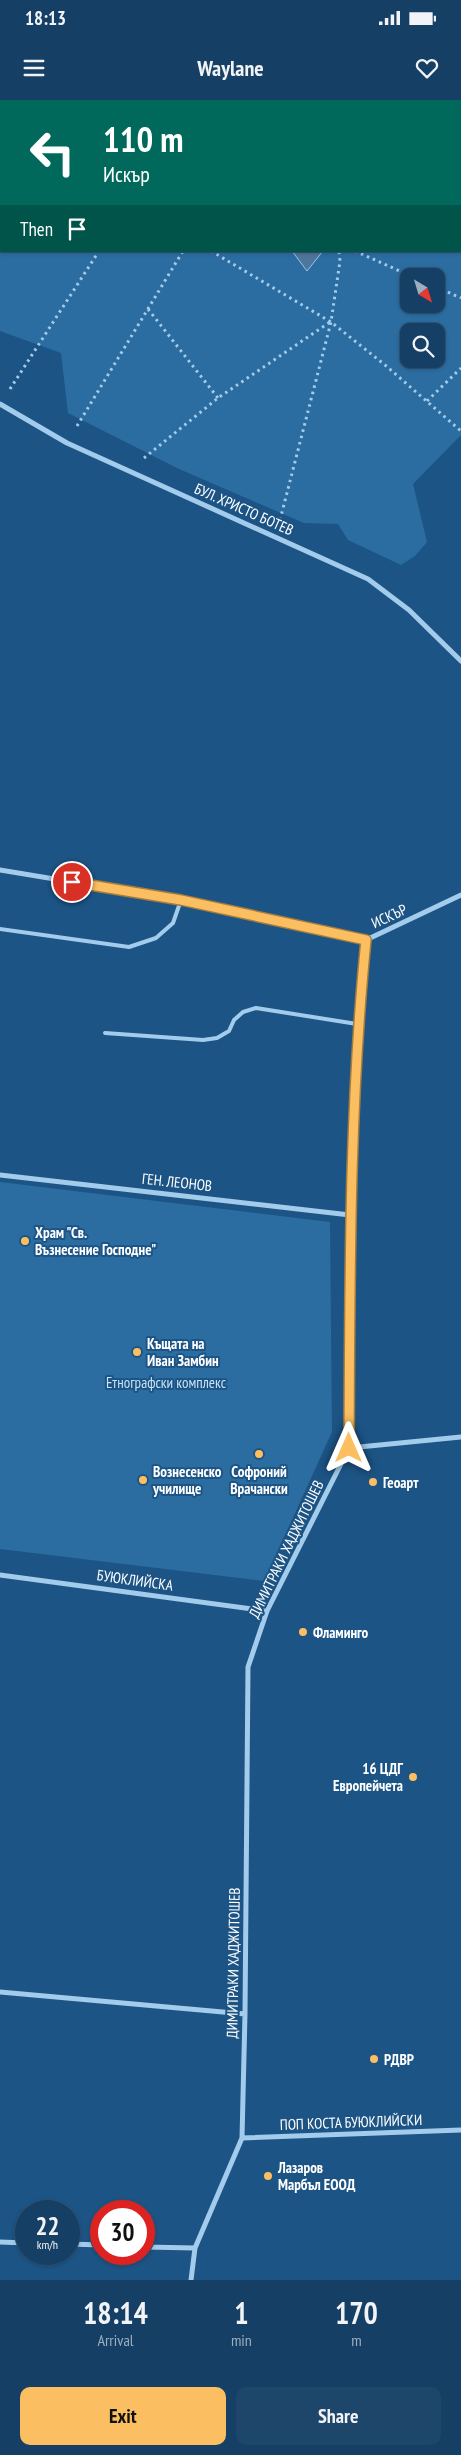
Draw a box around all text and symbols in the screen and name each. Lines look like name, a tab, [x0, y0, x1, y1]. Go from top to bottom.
text: 18:13	[25, 6, 66, 30]
icon: menu	[20, 54, 48, 82]
text: Waylane	[197, 54, 264, 82]
icon: heart	[413, 54, 441, 82]
text: 110 m	[103, 116, 184, 162]
icon: left	[20, 120, 85, 185]
text: Искър	[103, 160, 150, 188]
icon: arrive	[63, 215, 91, 243]
text: Then	[20, 217, 53, 241]
north arrow	[400, 268, 445, 312]
map controls	[400, 268, 445, 368]
button: search	[400, 323, 445, 368]
street label: БУЛ. ХРИСТО БОТЕВ	[192, 479, 296, 539]
pin	[51, 861, 93, 903]
icon: arrive	[58, 868, 86, 896]
street label: ИСКЪР	[368, 899, 410, 932]
street label: ГЕН. ЛЕОНОВ	[141, 1169, 213, 1195]
place label: Храм "Св. Възнесение Господне"	[35, 1223, 156, 1259]
marker: Храм "Св. Възнесение Господне"	[19, 1235, 31, 1247]
place label: Къщата на Иван Замбин	[147, 1334, 219, 1370]
marker: Къщата на Иван Замбин	[131, 1346, 143, 1358]
park label: Етнографски комплекс	[106, 1373, 227, 1392]
position arrow	[322, 1421, 374, 1473]
marker: Софроний Врачански	[253, 1448, 265, 1460]
place label: Вознесенско училище	[152, 1462, 222, 1498]
place label: Софроний Врачански	[230, 1462, 288, 1498]
place label: Геоарт	[383, 1473, 419, 1492]
marker: Вознесенско училище	[137, 1474, 149, 1486]
marker: Геоарт	[367, 1476, 379, 1488]
street label: ДИМИТРАКИ ХАДЖИТОШЕВ	[244, 1477, 328, 1621]
street label: БУЮКЛИЙСКА	[96, 1565, 175, 1595]
place label: Фламинго	[313, 1623, 369, 1642]
marker: Фламинго	[297, 1626, 309, 1638]
place label: 16 ЦДГ Европейчета	[333, 1759, 403, 1795]
marker: 16 ЦДГ Европейчета	[407, 1771, 419, 1783]
street label: ДИМИТРАКИ ХАДЖИТОШЕВ	[222, 1887, 244, 2039]
place label: РДВР	[384, 2050, 414, 2069]
marker: РДВР	[368, 2053, 380, 2065]
street label: ПОП КОСТА БУЮКЛИЙСКИ	[279, 2110, 423, 2134]
place label: Лазаров Марбъл ЕООД	[277, 2158, 356, 2194]
marker: Лазаров Марбъл ЕООД	[262, 2170, 274, 2182]
speed limit sign: 30	[90, 2200, 155, 2265]
text: 22	[36, 2210, 59, 2242]
text: km/h	[37, 2237, 58, 2252]
text: 18:14	[83, 2293, 148, 2332]
text: 1	[234, 2293, 249, 2332]
text: 170	[335, 2293, 378, 2332]
text: Arrival	[97, 2330, 134, 2350]
text: min	[231, 2330, 252, 2350]
text: m	[351, 2330, 362, 2350]
button: Exit	[20, 2387, 226, 2445]
button: Share	[236, 2387, 441, 2445]

